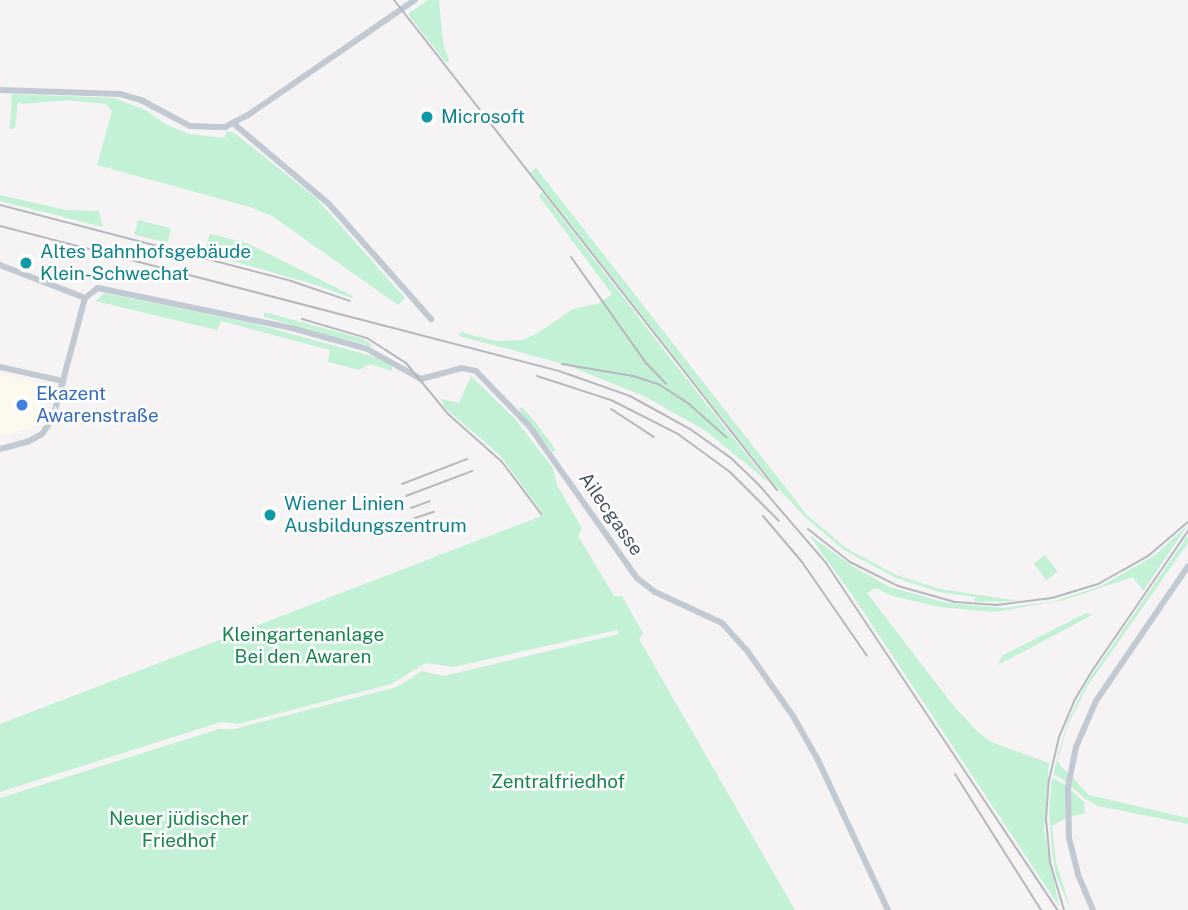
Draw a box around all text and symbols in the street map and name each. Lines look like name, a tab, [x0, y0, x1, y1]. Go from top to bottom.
place label: Microsoft	[441, 106, 525, 128]
marker: Microsoft	[419, 109, 435, 125]
place label: Altes Bahnhofsgebäude Klein-Schwechat	[40, 241, 251, 285]
marker: Altes Bahnhofsgebäude Klein-Schwechat	[18, 255, 34, 271]
place label: Ekazent Awarenstraße	[36, 383, 159, 427]
marker: Ekazent Awarenstraße	[14, 397, 30, 413]
street label: Ailecgasse	[574, 468, 648, 560]
place label: Wiener Linien Ausbildungszentrum	[284, 493, 467, 537]
marker: Wiener Linien Ausbildungszentrum	[262, 507, 278, 523]
park label: Kleingartenanlage Bei den Awaren	[222, 624, 384, 668]
park label: Zentralfriedhof	[491, 771, 625, 793]
park label: Neuer jüdischer Friedhof	[109, 808, 249, 852]

